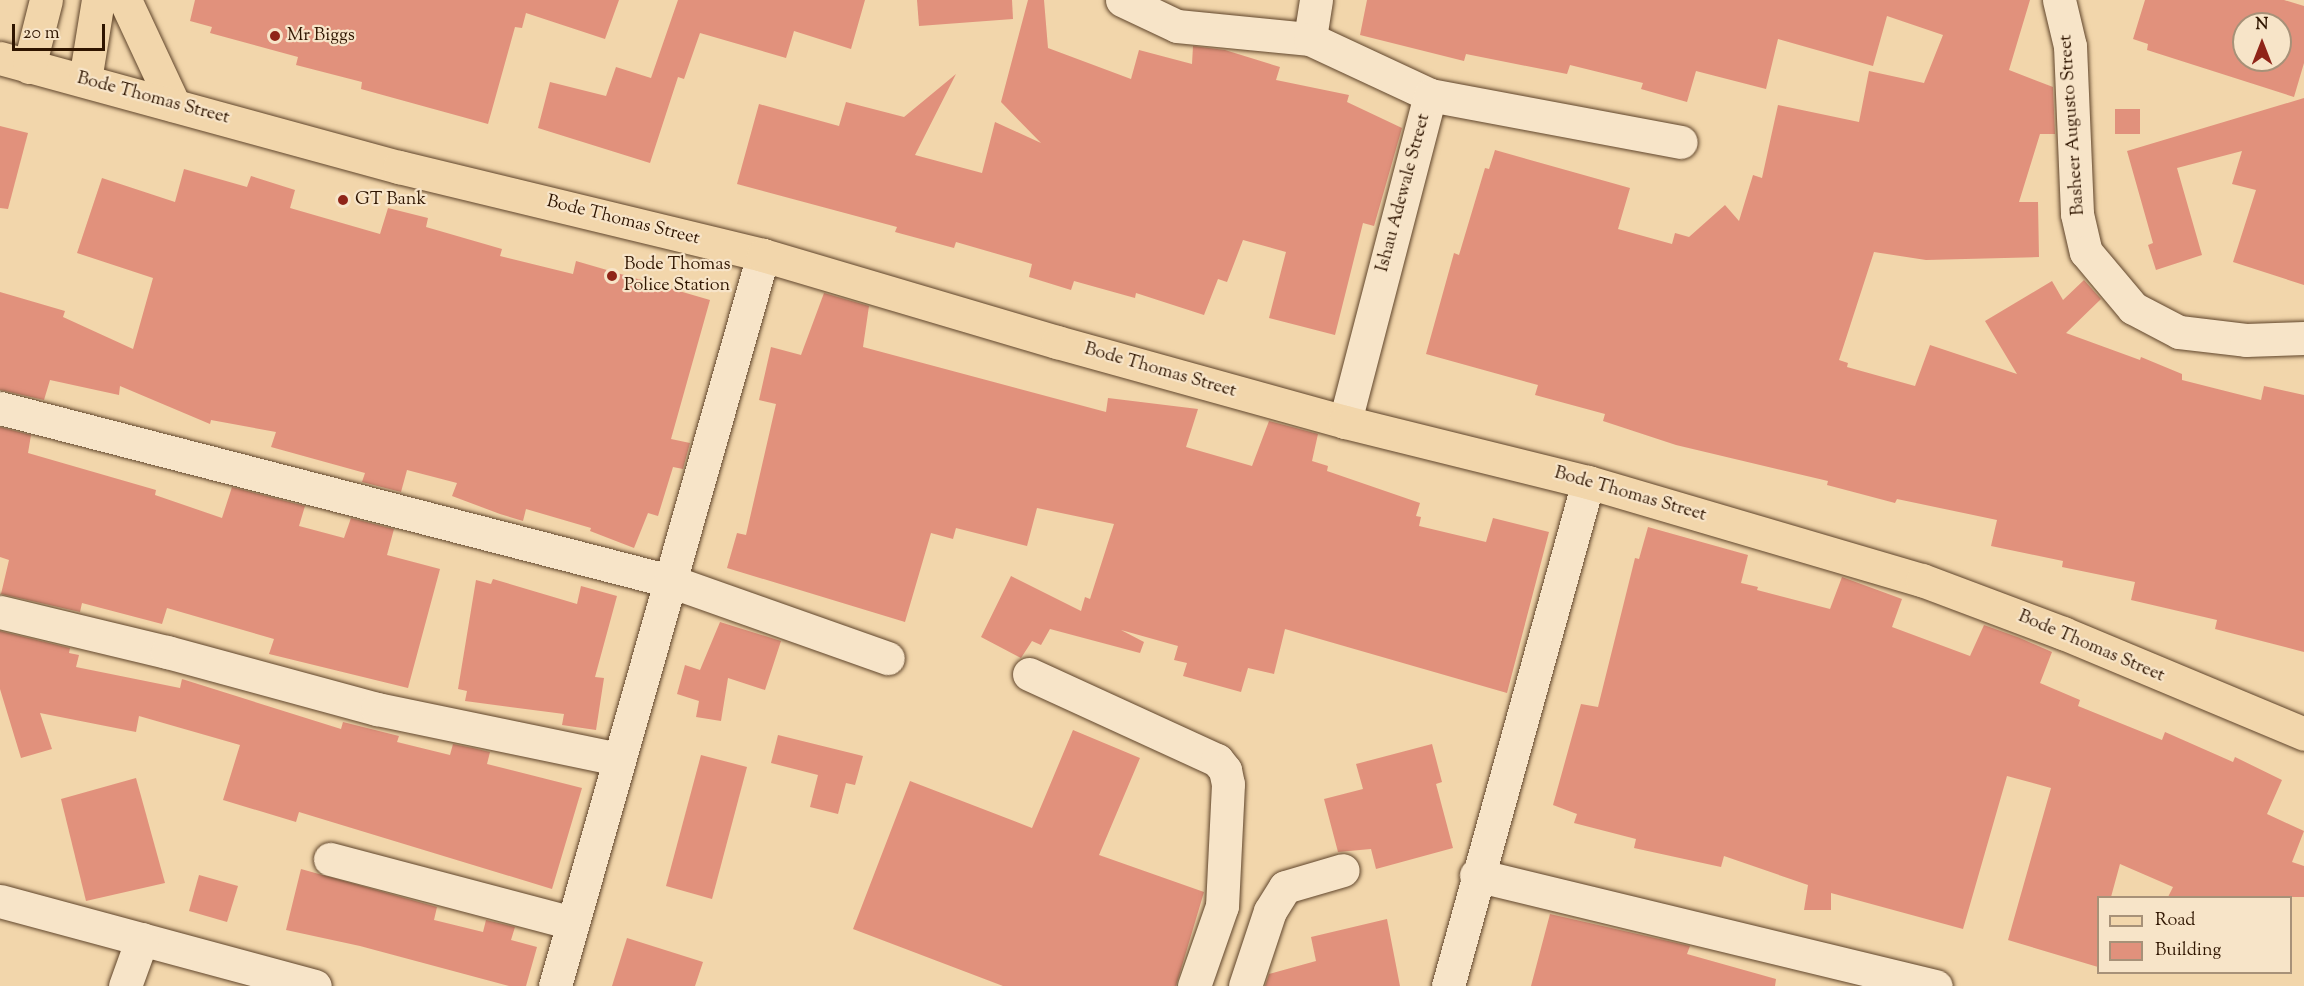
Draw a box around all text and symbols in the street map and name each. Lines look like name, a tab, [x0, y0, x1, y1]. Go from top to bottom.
scale bar	[15, 12, 108, 50]
north arrow	[2232, 12, 2292, 72]
text: N	[2256, 14, 2268, 37]
text: 20 m	[23, 21, 60, 47]
place label: Mr Biggs	[287, 25, 355, 47]
marker: Mr Biggs	[268, 29, 282, 43]
street label: Basheer Augusto Street	[2056, 34, 2090, 216]
street label: Bode Thomas Street	[74, 68, 232, 130]
street label: Ishau Adewale Street	[1372, 112, 1436, 274]
place label: GT Bank	[355, 189, 426, 211]
street label: Bode Thomas Street	[544, 192, 702, 250]
marker: GT Bank	[336, 193, 350, 207]
place label: Bode Thomas Police Station	[624, 255, 731, 298]
marker: Bode Thomas Police Station	[605, 269, 619, 283]
street label: Bode Thomas Street	[1082, 339, 1238, 403]
street label: Bode Thomas Street	[1552, 463, 1708, 527]
street label: Bode Thomas Street	[2015, 606, 2167, 688]
legend	[2097, 896, 2292, 974]
text: Road	[2155, 908, 2195, 934]
text: Building	[2155, 938, 2221, 964]

